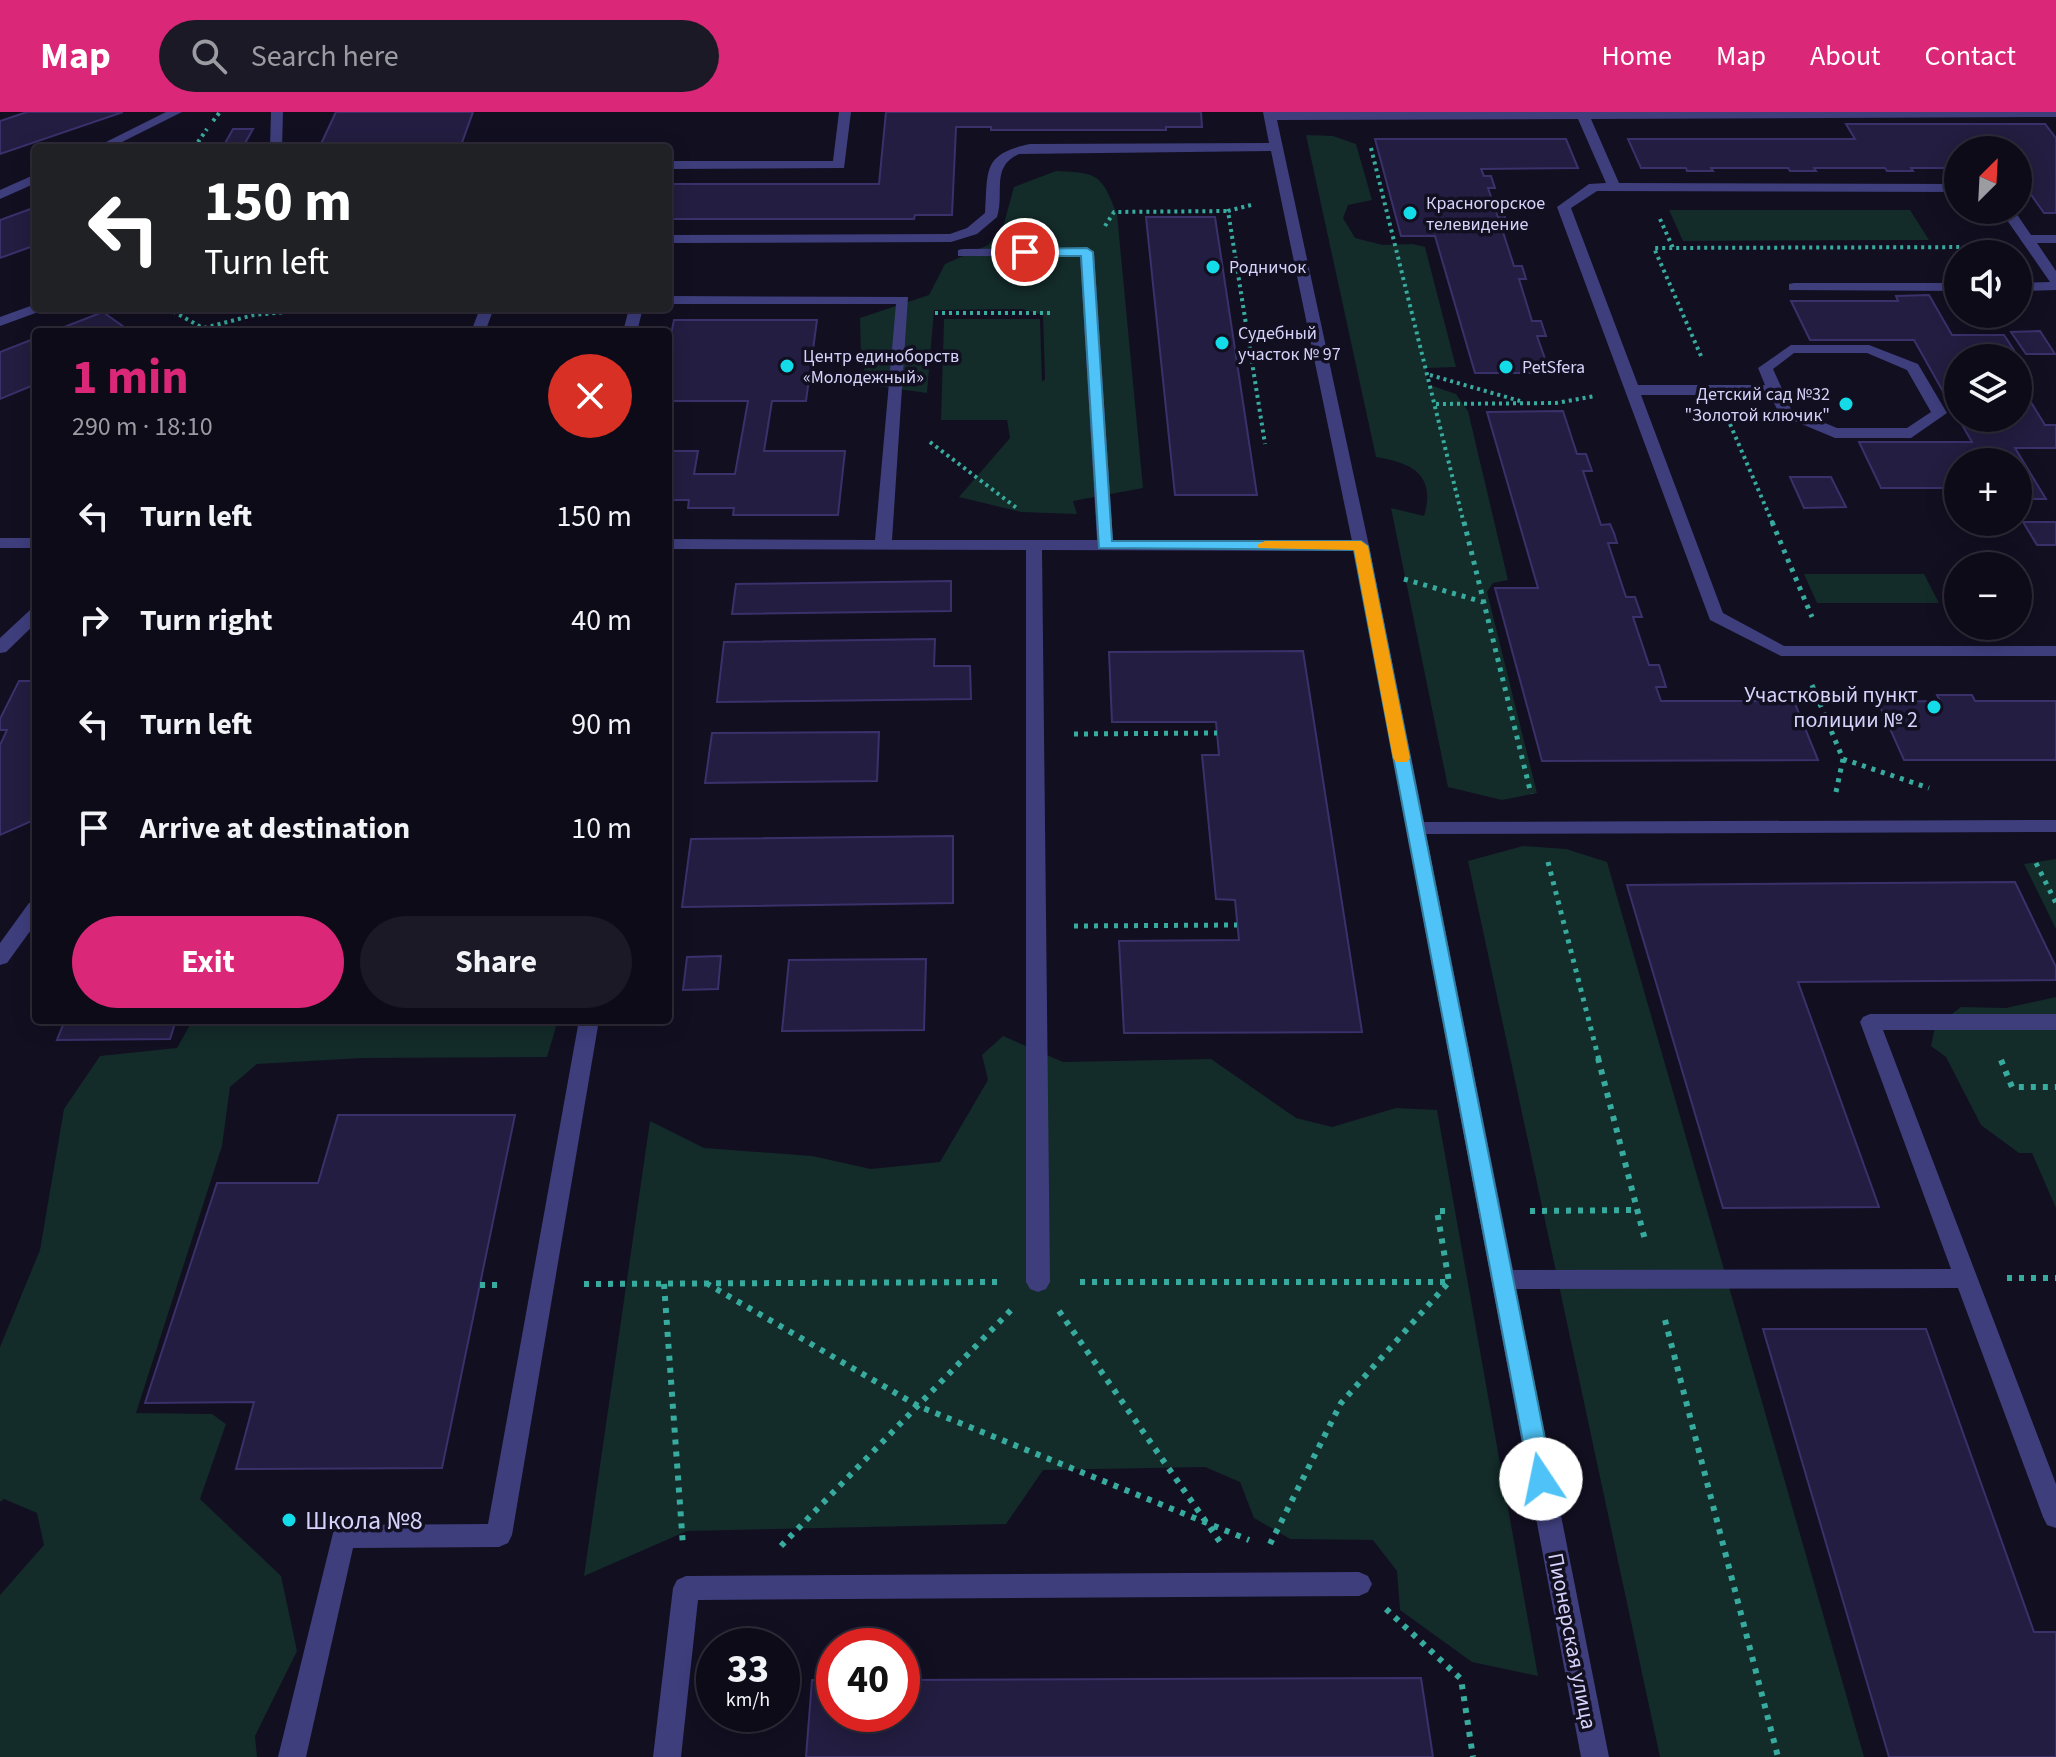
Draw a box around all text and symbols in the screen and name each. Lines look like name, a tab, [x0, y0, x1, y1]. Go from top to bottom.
search box	[159, 20, 719, 92]
text: Map	[40, 29, 111, 83]
icon: search	[187, 34, 231, 78]
text: Search here	[251, 35, 399, 78]
text: Home	[1601, 36, 1672, 76]
text: Map	[1716, 36, 1766, 76]
text: About	[1810, 36, 1881, 76]
text: Contact	[1925, 36, 2016, 76]
north arrow	[1944, 136, 2032, 224]
map controls	[1944, 136, 2032, 640]
text: 150 m	[204, 163, 352, 242]
icon: left	[72, 176, 176, 280]
place label: Красногорское телевидение	[1426, 191, 1545, 237]
marker: Красногорское телевидение	[1401, 204, 1419, 222]
pin	[991, 218, 1059, 286]
icon: arrive	[1003, 230, 1047, 274]
text: Turn left	[204, 237, 329, 288]
button: sound	[1944, 240, 2032, 328]
place label: Родничок	[1229, 255, 1306, 280]
marker: Родничок	[1204, 258, 1222, 276]
place label: Судебный участок № 97	[1238, 321, 1341, 367]
marker: Судебный участок № 97	[1213, 334, 1231, 352]
text: 1 min	[72, 344, 189, 412]
place label: Центр единоборств «Молодежный»	[803, 344, 959, 390]
button: layers	[1944, 344, 2032, 432]
button: close	[548, 354, 632, 438]
place label: PetSfera	[1522, 355, 1585, 380]
marker: Центр единоборств «Молодежный»	[778, 357, 796, 375]
marker: PetSfera	[1497, 358, 1515, 376]
place label: Детский сад №32 "Золотой ключик"	[1684, 382, 1830, 428]
marker: Детский сад №32 "Золотой ключик"	[1837, 395, 1855, 413]
text: 290 m · 18:10	[72, 408, 213, 445]
button: +	[1944, 448, 2032, 536]
icon: left	[72, 494, 116, 538]
text: Turn left	[140, 495, 252, 538]
text: 150 m	[556, 495, 632, 538]
button: −	[1944, 552, 2032, 640]
icon: right	[72, 598, 116, 642]
text: Turn right	[140, 599, 272, 642]
text: 40 m	[571, 599, 632, 642]
place label: Участковый пункт полиции № 2	[1744, 679, 1918, 736]
marker: Участковый пункт полиции № 2	[1925, 698, 1943, 716]
icon: left	[72, 702, 116, 746]
text: Turn left	[140, 703, 252, 746]
text: 90 m	[571, 703, 632, 746]
icon: arrive	[72, 806, 116, 850]
text: Arrive at destination	[140, 807, 410, 850]
text: 10 m	[571, 807, 632, 850]
button: Exit	[72, 916, 344, 1008]
button: Share	[360, 916, 632, 1008]
position arrow	[1499, 1437, 1583, 1521]
place label: Школа №8	[305, 1502, 423, 1539]
marker: Школа №8	[280, 1511, 298, 1529]
street label: Пионерская улица	[1539, 1550, 1605, 1732]
speed limit sign: 40	[816, 1628, 920, 1732]
text: 33	[727, 1641, 769, 1698]
text: km/h	[726, 1686, 770, 1714]

